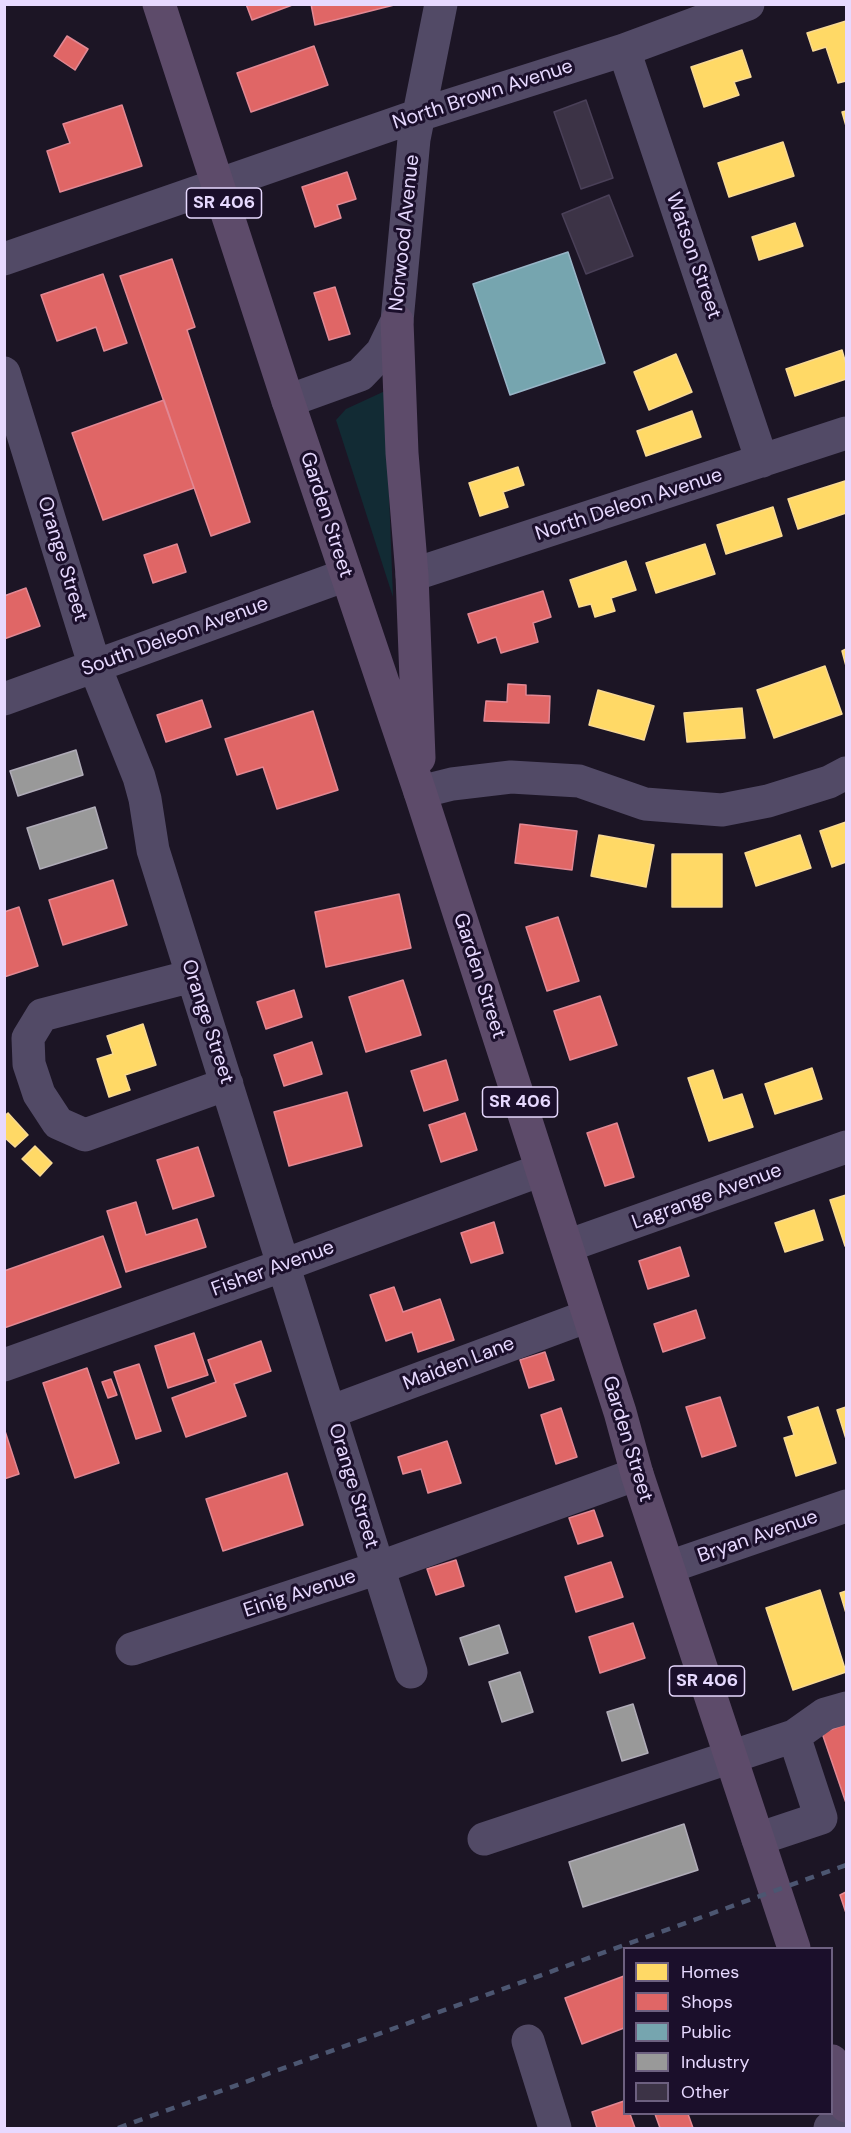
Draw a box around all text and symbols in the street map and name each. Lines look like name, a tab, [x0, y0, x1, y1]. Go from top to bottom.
street label: North Brown Avenue	[390, 54, 576, 136]
street label: Norwood Avenue	[385, 153, 425, 313]
road number: SR 406	[186, 188, 262, 218]
street label: Watson Street	[660, 190, 726, 322]
street label: Garden Street	[294, 449, 358, 581]
street label: North Deleon Avenue	[532, 463, 726, 547]
street label: Orange Street	[32, 494, 92, 624]
street label: South Deleon Avenue	[78, 592, 272, 682]
street label: Garden Street	[447, 910, 511, 1042]
street label: Orange Street	[176, 957, 238, 1087]
road number: SR 406	[482, 1087, 558, 1117]
street label: Lagrange Avenue	[629, 1159, 785, 1235]
street label: Fisher Avenue	[208, 1236, 338, 1302]
street label: Maiden Lane	[400, 1332, 518, 1396]
street label: Garden Street	[596, 1373, 658, 1505]
street label: Orange Street	[323, 1421, 383, 1551]
street label: Bryan Avenue	[695, 1505, 821, 1569]
street label: Einig Avenue	[241, 1565, 359, 1623]
road number: SR 406	[670, 1666, 744, 1696]
legend	[623, 1947, 833, 2115]
text: Homes	[681, 1960, 739, 1984]
text: Shops	[681, 1990, 733, 2014]
text: Public	[681, 2020, 732, 2044]
text: Industry	[681, 2050, 750, 2074]
text: Other	[681, 2080, 729, 2104]

